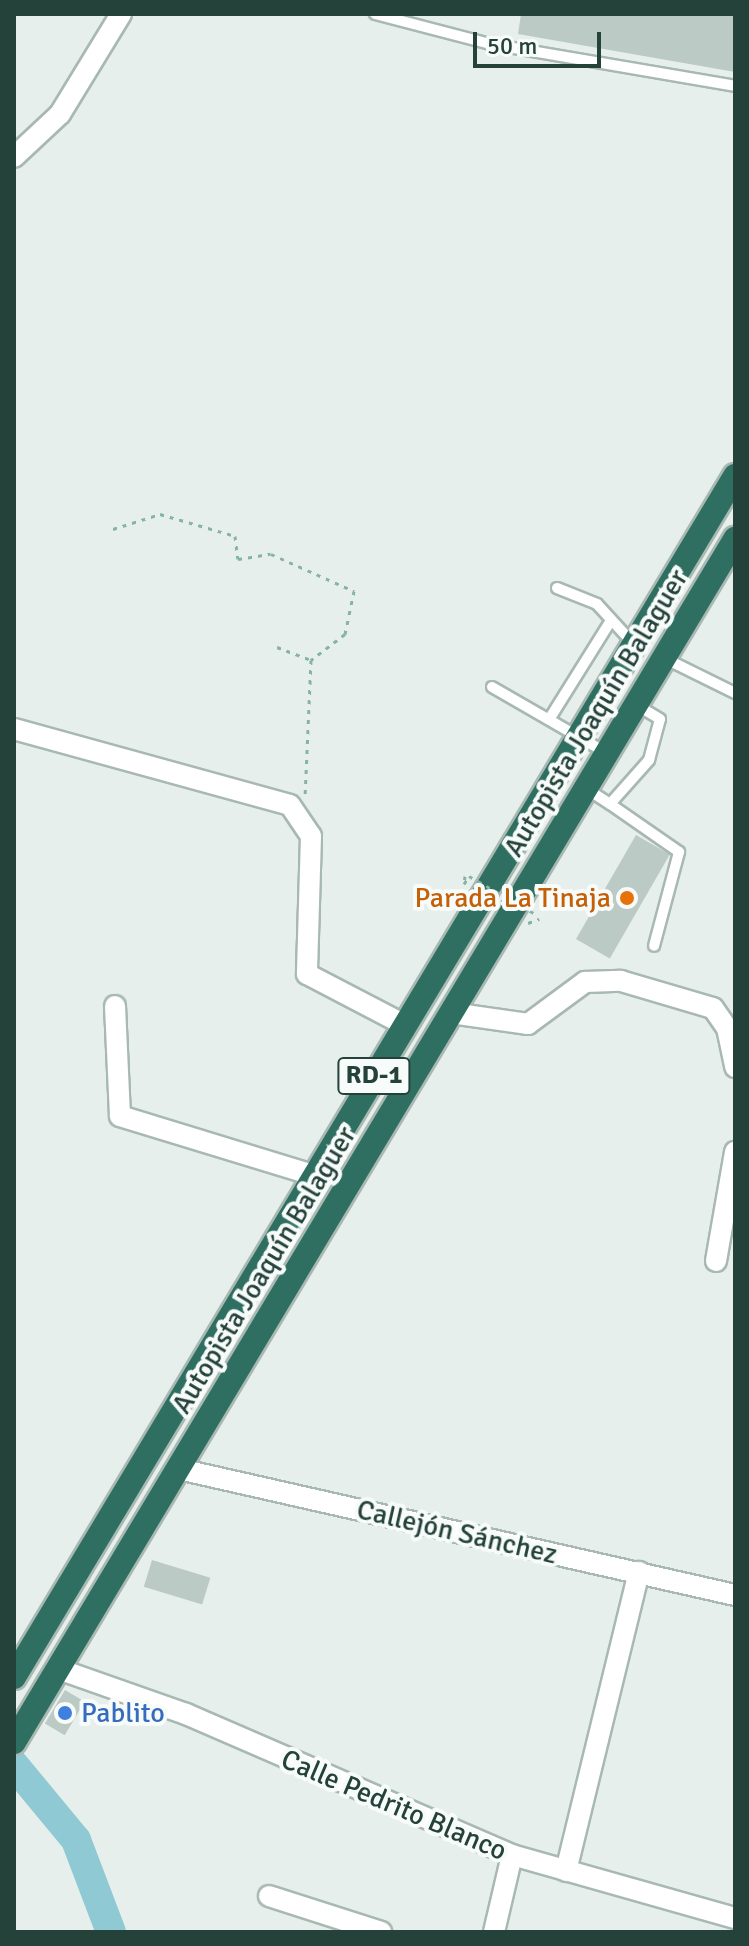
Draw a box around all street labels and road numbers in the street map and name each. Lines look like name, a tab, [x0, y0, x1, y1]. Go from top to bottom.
street label: Autopista Joaquín Balaguer	[497, 563, 695, 863]
road number: RD-1	[336, 1054, 412, 1098]
street label: Autopista Joaquín Balaguer	[165, 1120, 363, 1420]
street label: Callejón Sánchez	[354, 1493, 560, 1571]
street label: Calle Pedrito Blanco	[276, 1742, 512, 1868]

